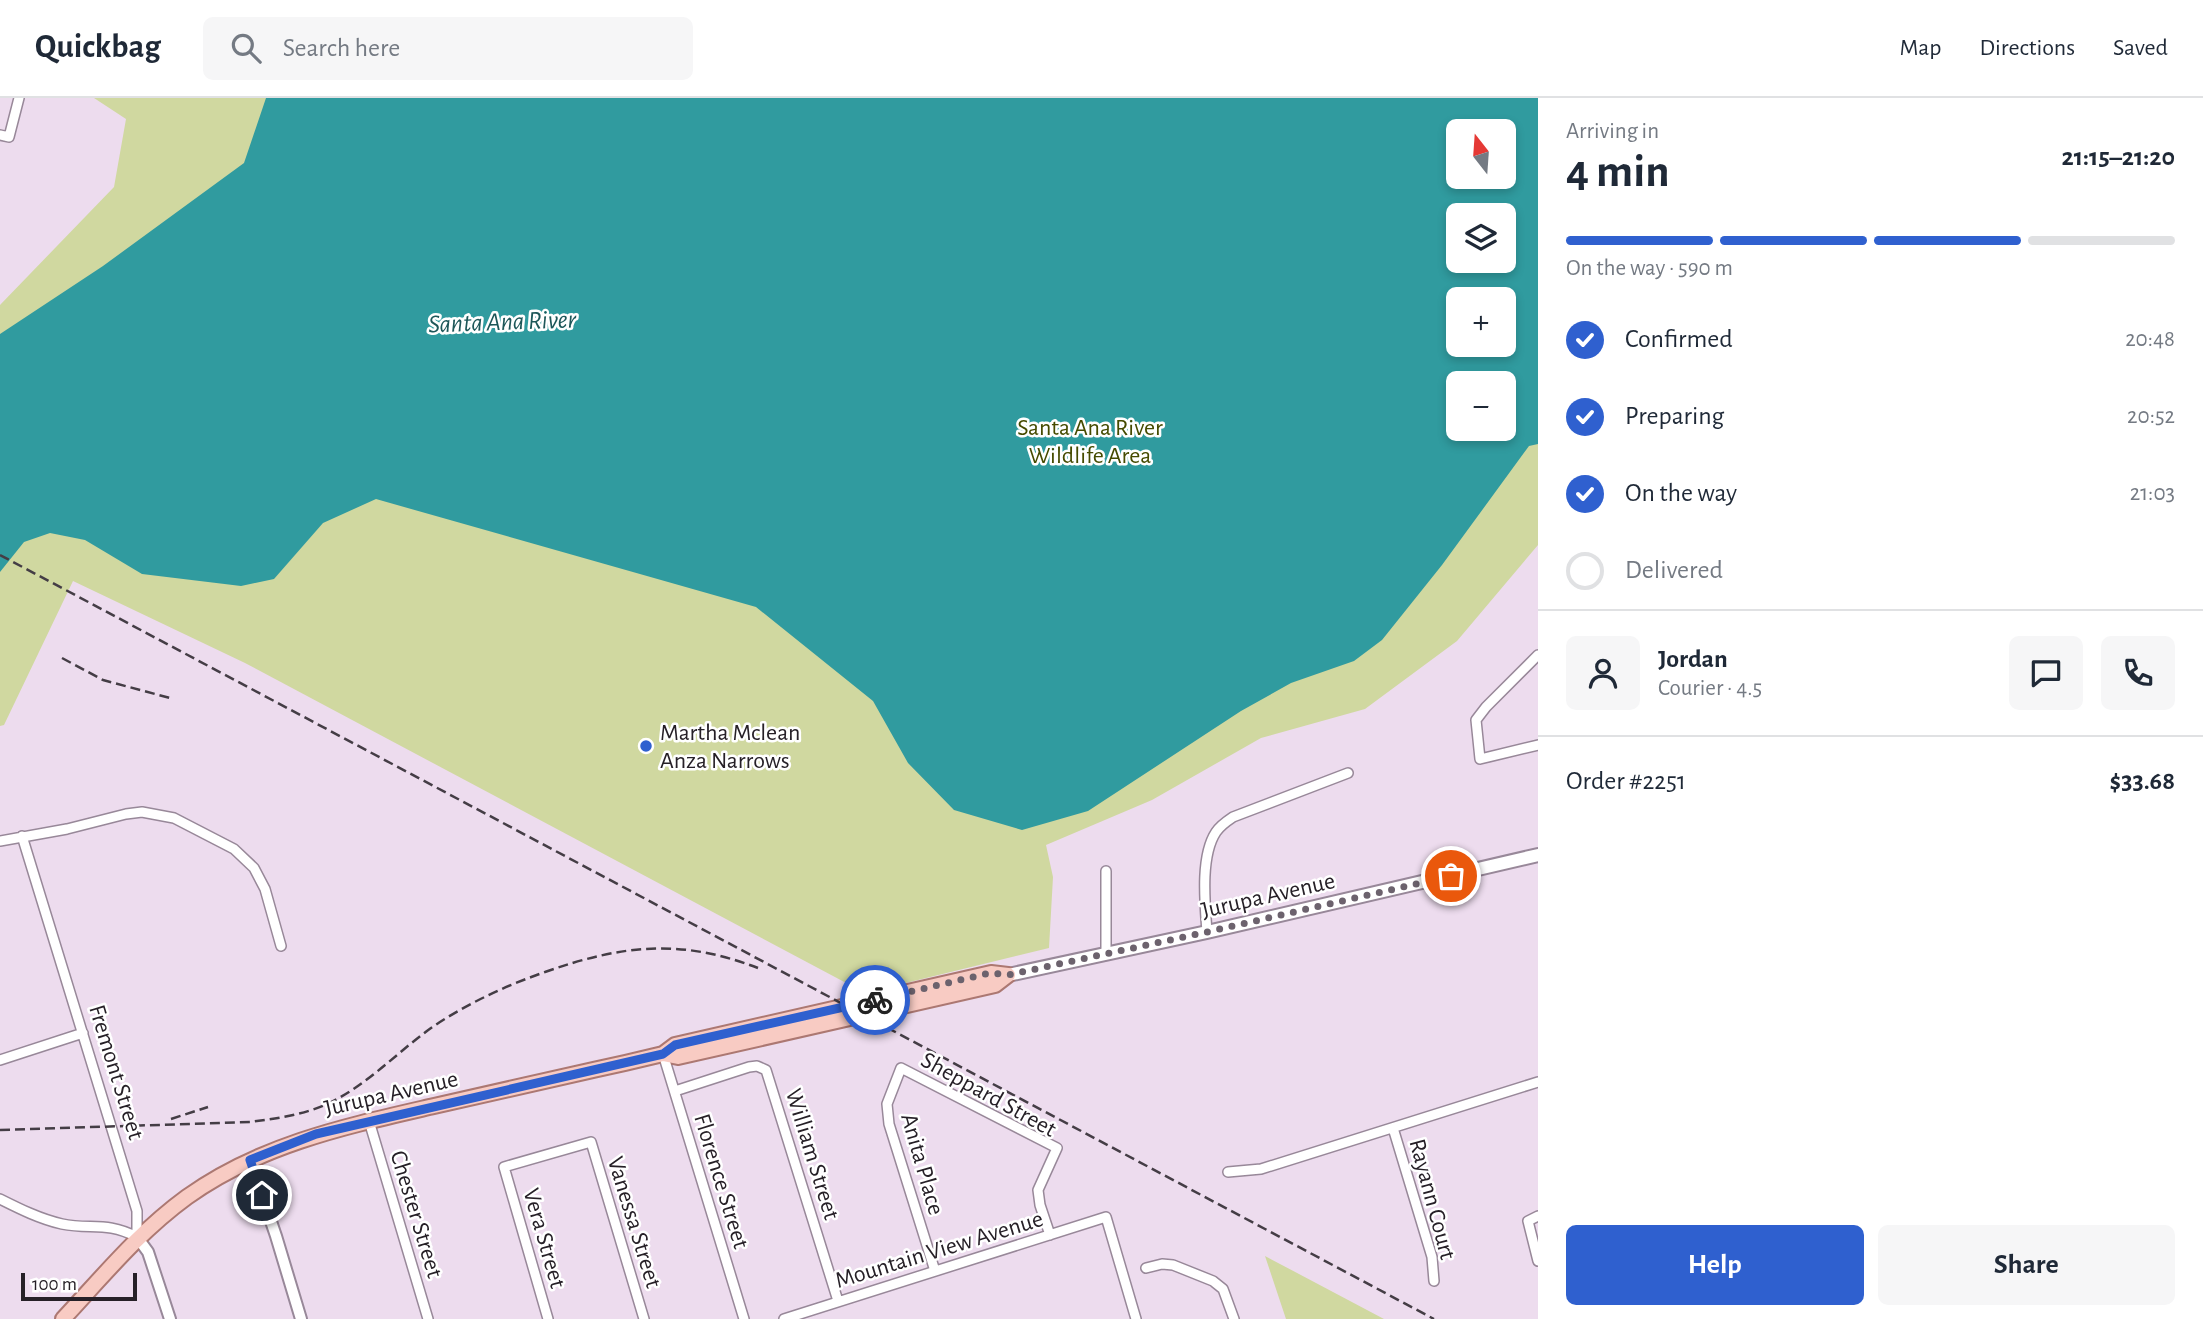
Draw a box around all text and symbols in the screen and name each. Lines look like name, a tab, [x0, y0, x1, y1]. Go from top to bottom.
search box	[203, 17, 693, 80]
icon: search	[227, 29, 265, 67]
text: Quickbag	[35, 31, 161, 64]
text: Search here	[283, 35, 400, 61]
text: Map	[1899, 36, 1941, 60]
text: Directions	[1979, 36, 2075, 60]
text: Saved	[2113, 36, 2168, 60]
north arrow	[1446, 119, 1516, 189]
map controls	[1446, 119, 1516, 441]
text: Arriving in	[1566, 120, 1659, 143]
text: 21:15–21:20	[2062, 144, 2175, 170]
text: 4 min	[1566, 149, 1670, 195]
button: layers	[1446, 203, 1516, 273]
text: On the way · 590 m	[1566, 257, 1733, 280]
button: +	[1446, 287, 1516, 357]
water label: Santa Ana River	[428, 306, 578, 338]
icon: check	[1566, 321, 1604, 359]
text: Confirmed	[1625, 326, 1733, 352]
text: 20:48	[2125, 328, 2175, 351]
button: −	[1446, 371, 1516, 441]
icon: check	[1566, 398, 1604, 436]
text: Preparing	[1625, 403, 1724, 429]
text: 20:52	[2127, 405, 2175, 428]
park label: Santa Ana River Wildlife Area	[1017, 416, 1163, 468]
icon: check	[1566, 475, 1604, 513]
text: On the way	[1625, 480, 1737, 506]
text: 21:03	[2130, 482, 2175, 505]
text: Delivered	[1625, 557, 1723, 583]
button: person	[1566, 636, 1640, 710]
button: chat	[2009, 636, 2083, 710]
button: phone	[2101, 636, 2175, 710]
text: Jordan	[1658, 646, 1728, 672]
text: Courier · 4.5	[1658, 677, 1762, 700]
place label: Martha Mclean Anza Narrows	[660, 721, 800, 773]
marker: Martha Mclean Anza Narrows	[638, 738, 654, 754]
text: Order #2251	[1566, 768, 1686, 794]
text: $33.68	[2110, 768, 2175, 794]
pin	[1421, 846, 1481, 906]
icon: bag	[1432, 857, 1470, 895]
street label: Jurupa Avenue	[1199, 869, 1337, 923]
courier	[840, 965, 910, 1035]
icon: bike	[856, 981, 894, 1019]
street label: Fremont Street	[84, 1002, 148, 1143]
street label: Sheppard Street	[917, 1048, 1060, 1142]
street label: Jurupa Avenue	[322, 1067, 460, 1121]
street label: William Street	[781, 1086, 843, 1223]
street label: Florence Street	[689, 1111, 753, 1252]
street label: Anita Place	[896, 1111, 948, 1218]
street label: Rayann Court	[1404, 1136, 1460, 1263]
street label: Chester Street	[385, 1148, 447, 1281]
street label: Vanessa Street	[603, 1154, 665, 1291]
pin	[232, 1165, 292, 1225]
icon: home	[243, 1176, 281, 1214]
street label: Vera Street	[518, 1186, 570, 1291]
street label: Mountain View Avenue	[832, 1207, 1046, 1293]
button: Help	[1566, 1225, 1864, 1305]
button: Share	[1878, 1225, 2175, 1305]
scale bar	[21, 1270, 136, 1302]
text: 100 m	[32, 1275, 77, 1294]

